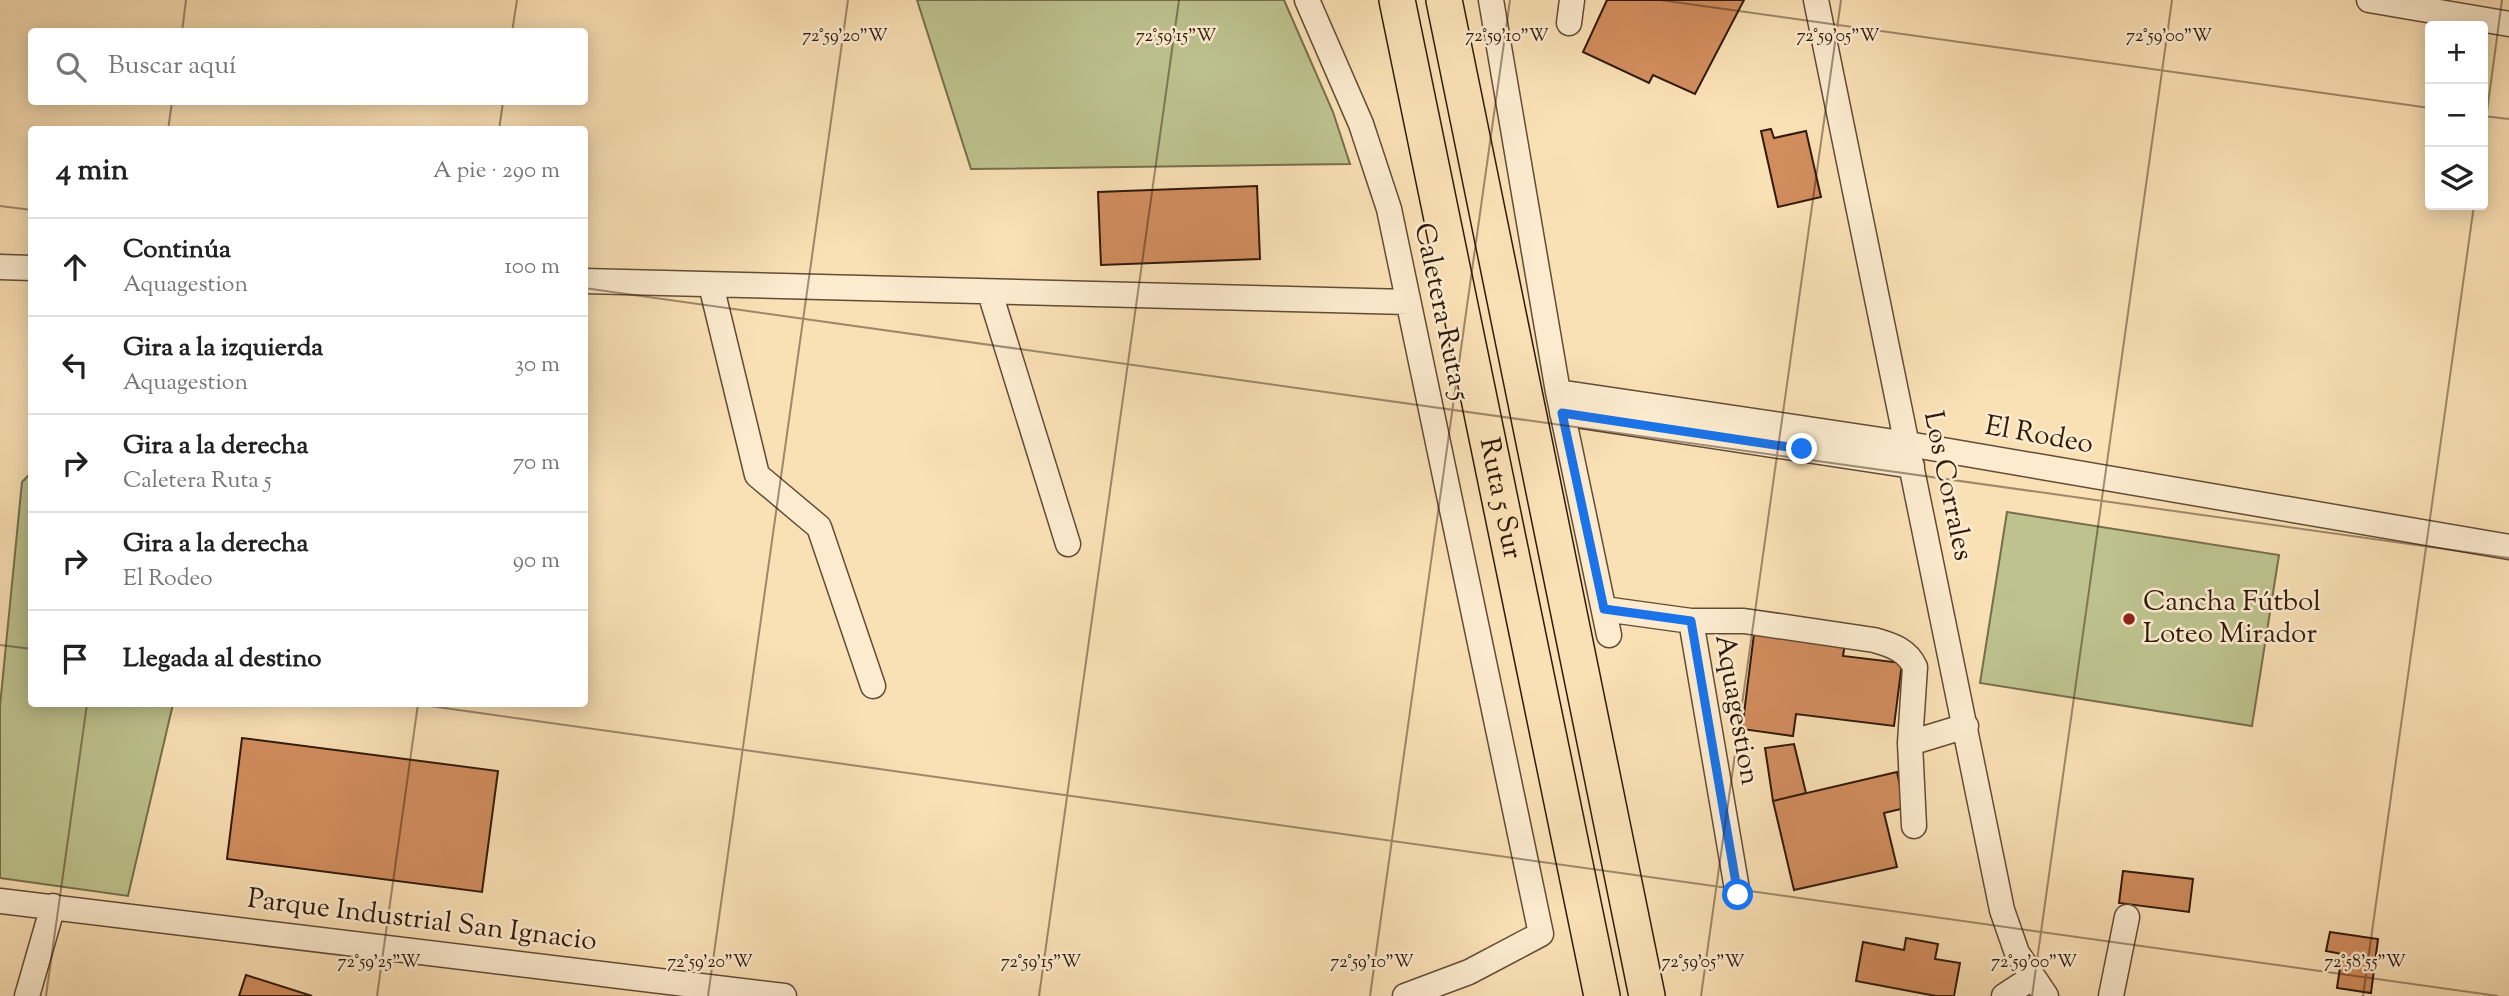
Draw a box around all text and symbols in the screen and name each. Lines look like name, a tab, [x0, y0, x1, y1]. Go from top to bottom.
map controls	[2425, 21, 2488, 210]
button: +	[2425, 21, 2488, 84]
text: 72°59'20"W	[802, 24, 888, 50]
text: 72°59'15"W	[1136, 24, 1216, 50]
text: 72°59'10"W	[1465, 24, 1549, 50]
text: 72°59'05"W	[1796, 24, 1880, 50]
text: 72°59'00"W	[2126, 24, 2212, 50]
search box	[28, 28, 588, 105]
icon: search	[52, 48, 90, 86]
text: Buscar aquí	[108, 48, 237, 85]
button: −	[2425, 84, 2488, 147]
button: layers	[2425, 147, 2488, 210]
text: 4 min	[56, 150, 129, 193]
text: A pie · 290 m	[433, 155, 560, 188]
street label: Caletera Ruta 5	[1403, 219, 1479, 405]
text: Continúa	[123, 232, 231, 269]
icon: ahead	[56, 248, 94, 286]
text: 100 m	[504, 251, 560, 284]
text: Aquagestion	[123, 269, 248, 302]
text: Gira a la izquierda	[123, 330, 323, 367]
icon: left	[56, 346, 94, 384]
text: 30 m	[515, 349, 560, 382]
text: Aquagestion	[123, 367, 248, 400]
street label: El Rodeo	[1982, 407, 2096, 465]
street label: Los Corrales	[1912, 408, 1982, 564]
text: Gira a la derecha	[123, 428, 308, 465]
route end	[1786, 433, 1817, 464]
street label: Ruta 5 Sur	[1468, 434, 1532, 563]
icon: right	[56, 444, 94, 482]
text: 70 m	[513, 447, 560, 480]
text: Caletera Ruta 5	[123, 465, 272, 498]
text: Gira a la derecha	[123, 526, 308, 563]
icon: right	[56, 542, 94, 580]
text: 90 m	[513, 545, 560, 578]
text: El Rodeo	[123, 563, 213, 596]
place label: Cancha Fútbol Loteo Mirador	[2143, 583, 2321, 655]
marker: Cancha Fútbol Loteo Mirador	[2121, 611, 2137, 627]
street label: Aquagestion	[1703, 632, 1769, 788]
icon: arrive	[56, 640, 94, 678]
text: Llegada al destino	[123, 641, 321, 678]
route start	[1722, 879, 1753, 910]
street label: Parque Industrial San Ignacio	[245, 880, 599, 962]
text: 72°59'25"W	[338, 950, 420, 976]
text: 72°59'20"W	[667, 950, 753, 976]
text: 72°59'15"W	[1001, 950, 1081, 976]
text: 72°59'10"W	[1330, 950, 1414, 976]
text: 72°59'05"W	[1661, 950, 1745, 976]
text: 72°59'00"W	[1991, 950, 2077, 976]
text: 72°58'55"W	[2324, 950, 2406, 976]

